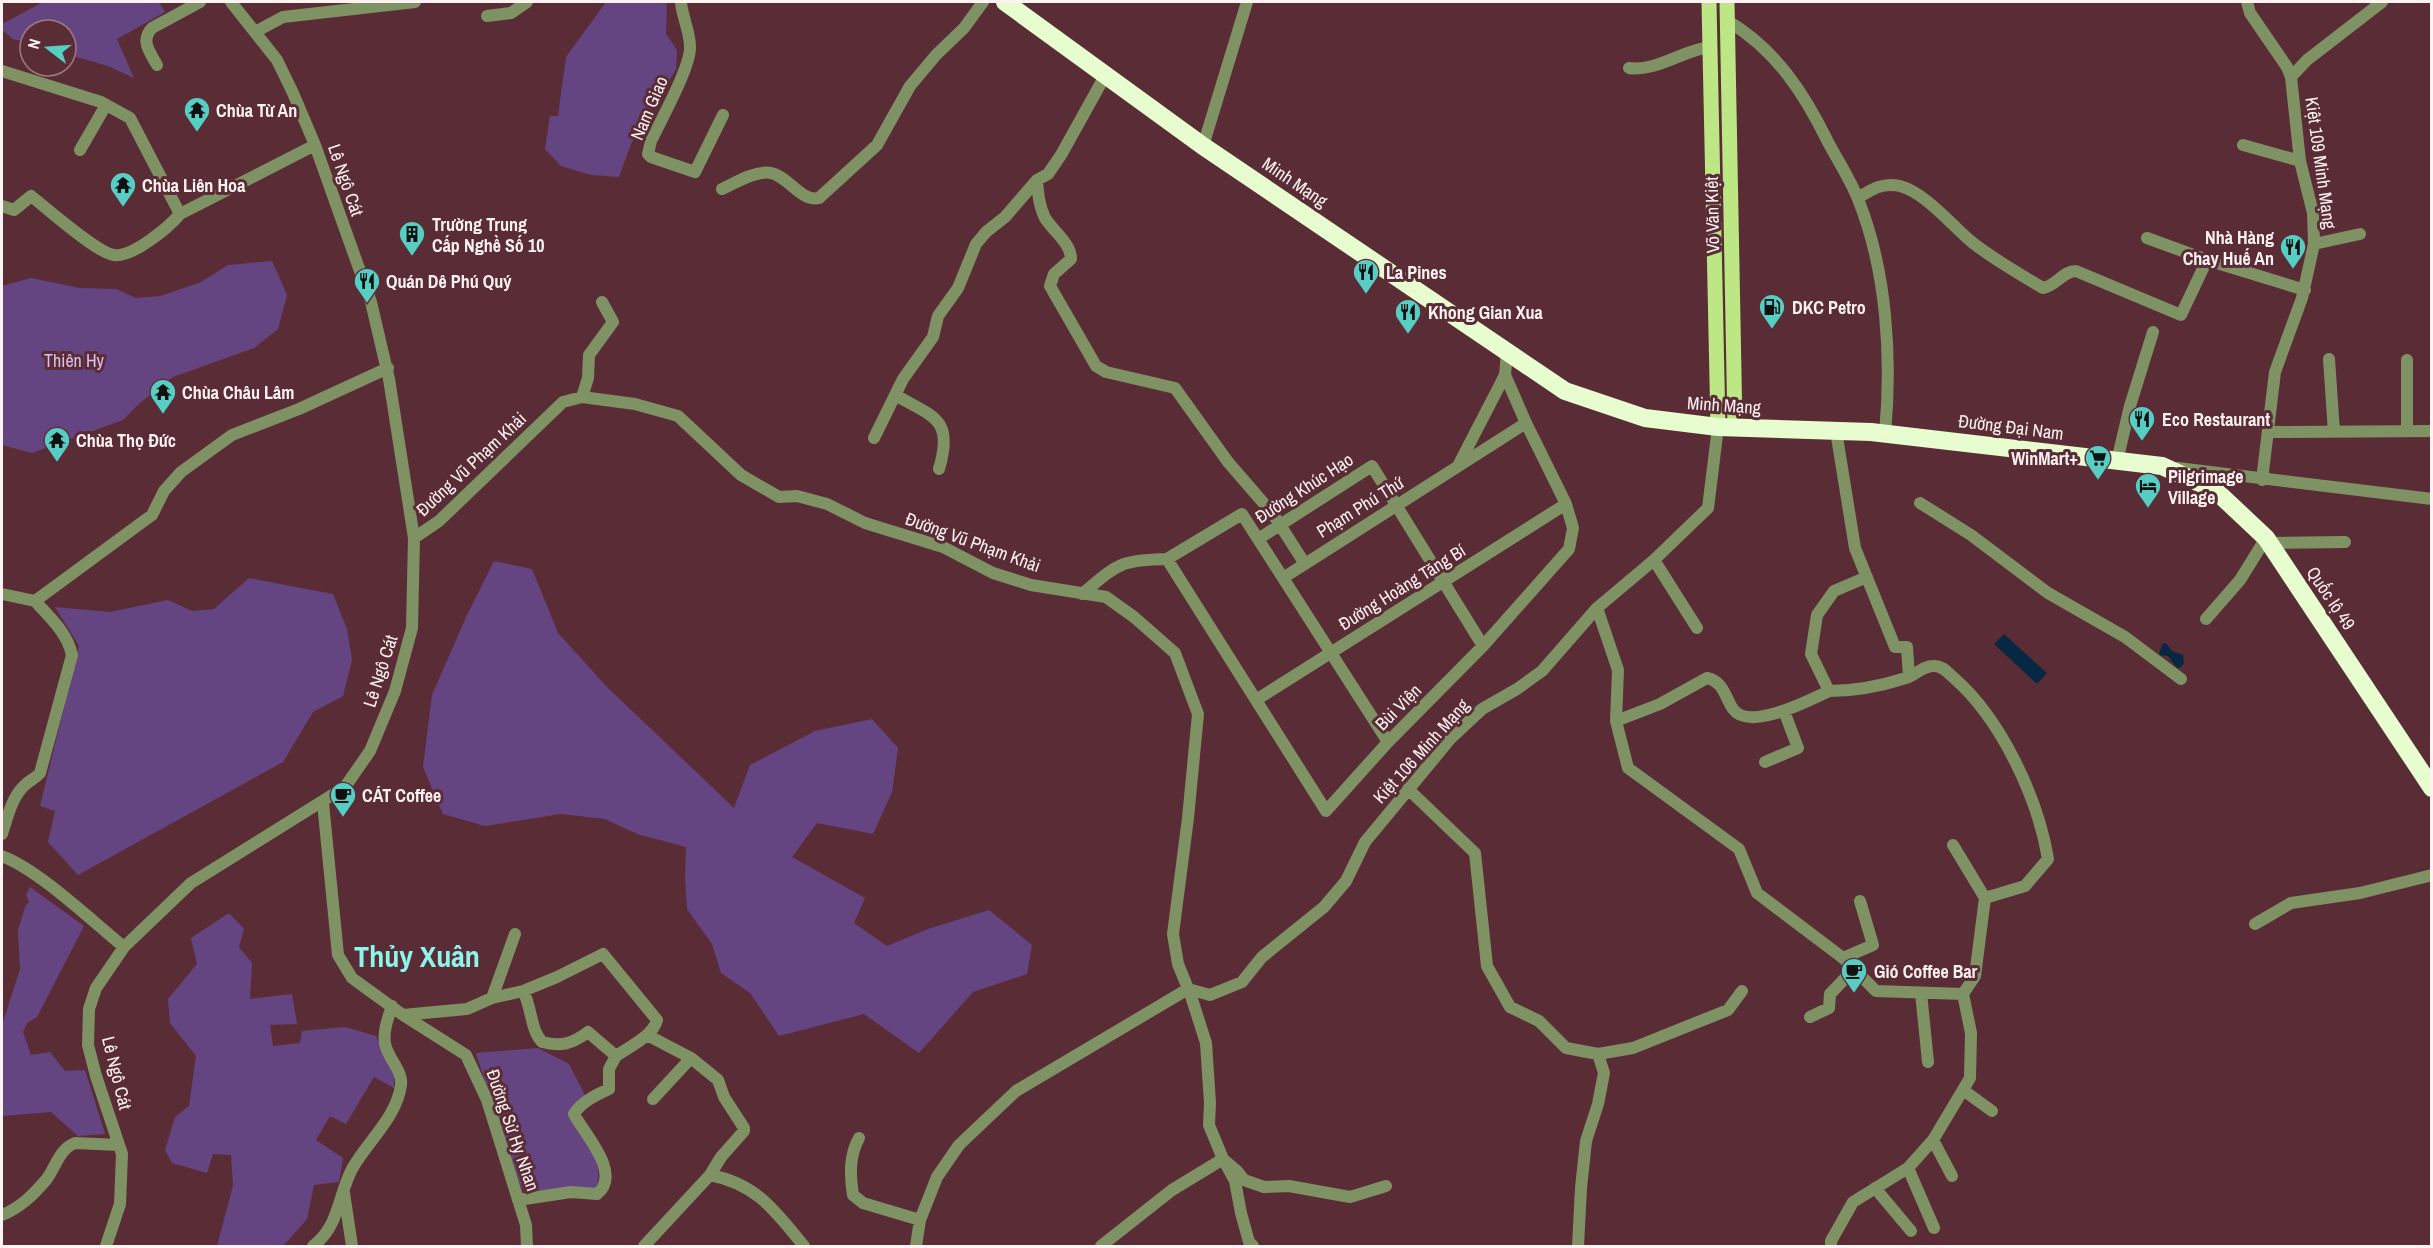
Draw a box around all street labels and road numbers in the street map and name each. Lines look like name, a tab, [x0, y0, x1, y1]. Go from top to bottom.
street label: Nam Giao	[624, 72, 674, 144]
street label: Kiệt 109 Minh Mạng	[2299, 95, 2343, 231]
street label: Lê Ngô Cát	[322, 141, 370, 219]
street label: Minh Mạng	[1257, 151, 1333, 213]
street label: Võ Văn Kiệt	[1699, 176, 1725, 254]
street label: Minh Mạng	[1686, 390, 1762, 420]
street label: Đường Vũ Phạm Khải	[410, 406, 532, 522]
street label: Đường Đại Nam	[1957, 408, 2065, 446]
street label: Đường Khúc Hạo	[1250, 447, 1358, 529]
street label: Phạm Phú Thứ	[1312, 470, 1409, 544]
street label: Đường Vũ Phạm Khải	[902, 506, 1044, 578]
street label: Đường Hoàng Tăng Bí	[1334, 537, 1471, 636]
street label: Quốc lộ 49	[2301, 561, 2361, 635]
street label: Lê Ngô Cát	[357, 632, 403, 710]
street label: Bùi Viện	[1369, 678, 1427, 736]
street label: Kiệt 106 Minh Mạng	[1367, 693, 1475, 809]
street label: Lê Ngô Cát	[96, 1034, 138, 1112]
street label: Đường Sử Hy Nhan	[480, 1066, 546, 1194]

